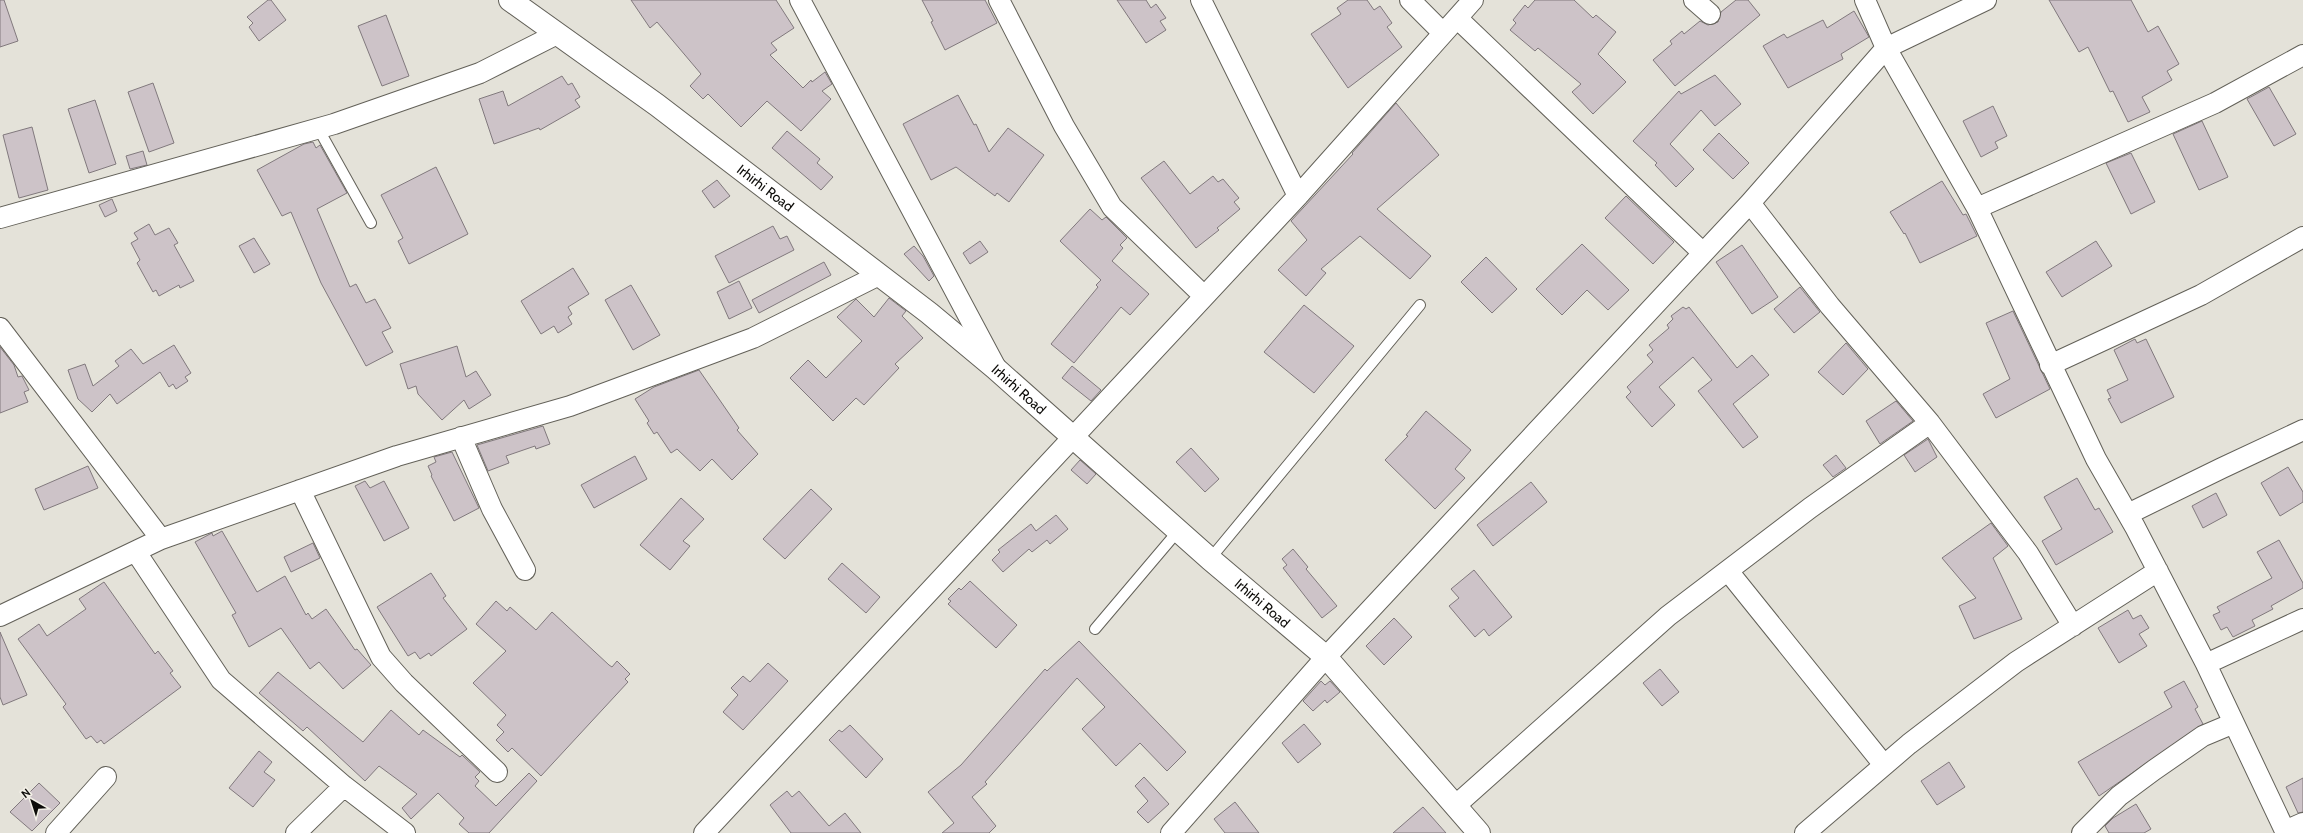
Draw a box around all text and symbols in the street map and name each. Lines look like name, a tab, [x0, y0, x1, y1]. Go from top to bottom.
street label: Irhirhi Road	[733, 160, 797, 215]
street label: Irhirhi Road	[988, 360, 1050, 418]
street label: Irhirhi Road	[1231, 575, 1294, 632]
north arrow	[12, 781, 52, 821]
text: N	[18, 785, 33, 801]

